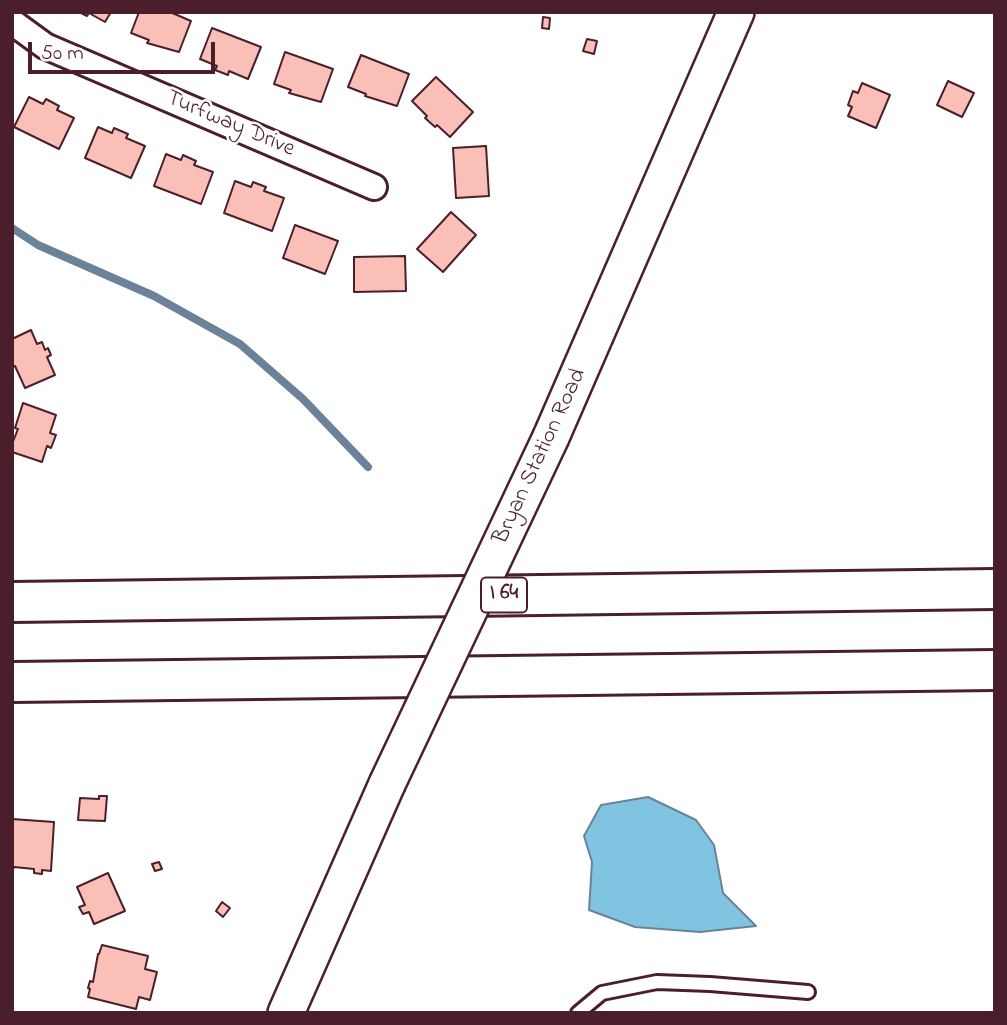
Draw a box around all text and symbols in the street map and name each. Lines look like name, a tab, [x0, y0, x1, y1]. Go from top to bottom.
scale bar	[32, 28, 219, 72]
text: 50 m	[41, 39, 84, 69]
street label: Turfway Drive	[162, 86, 298, 164]
street label: Bryan Station Road	[488, 365, 594, 549]
road number: I 64	[481, 578, 527, 612]

